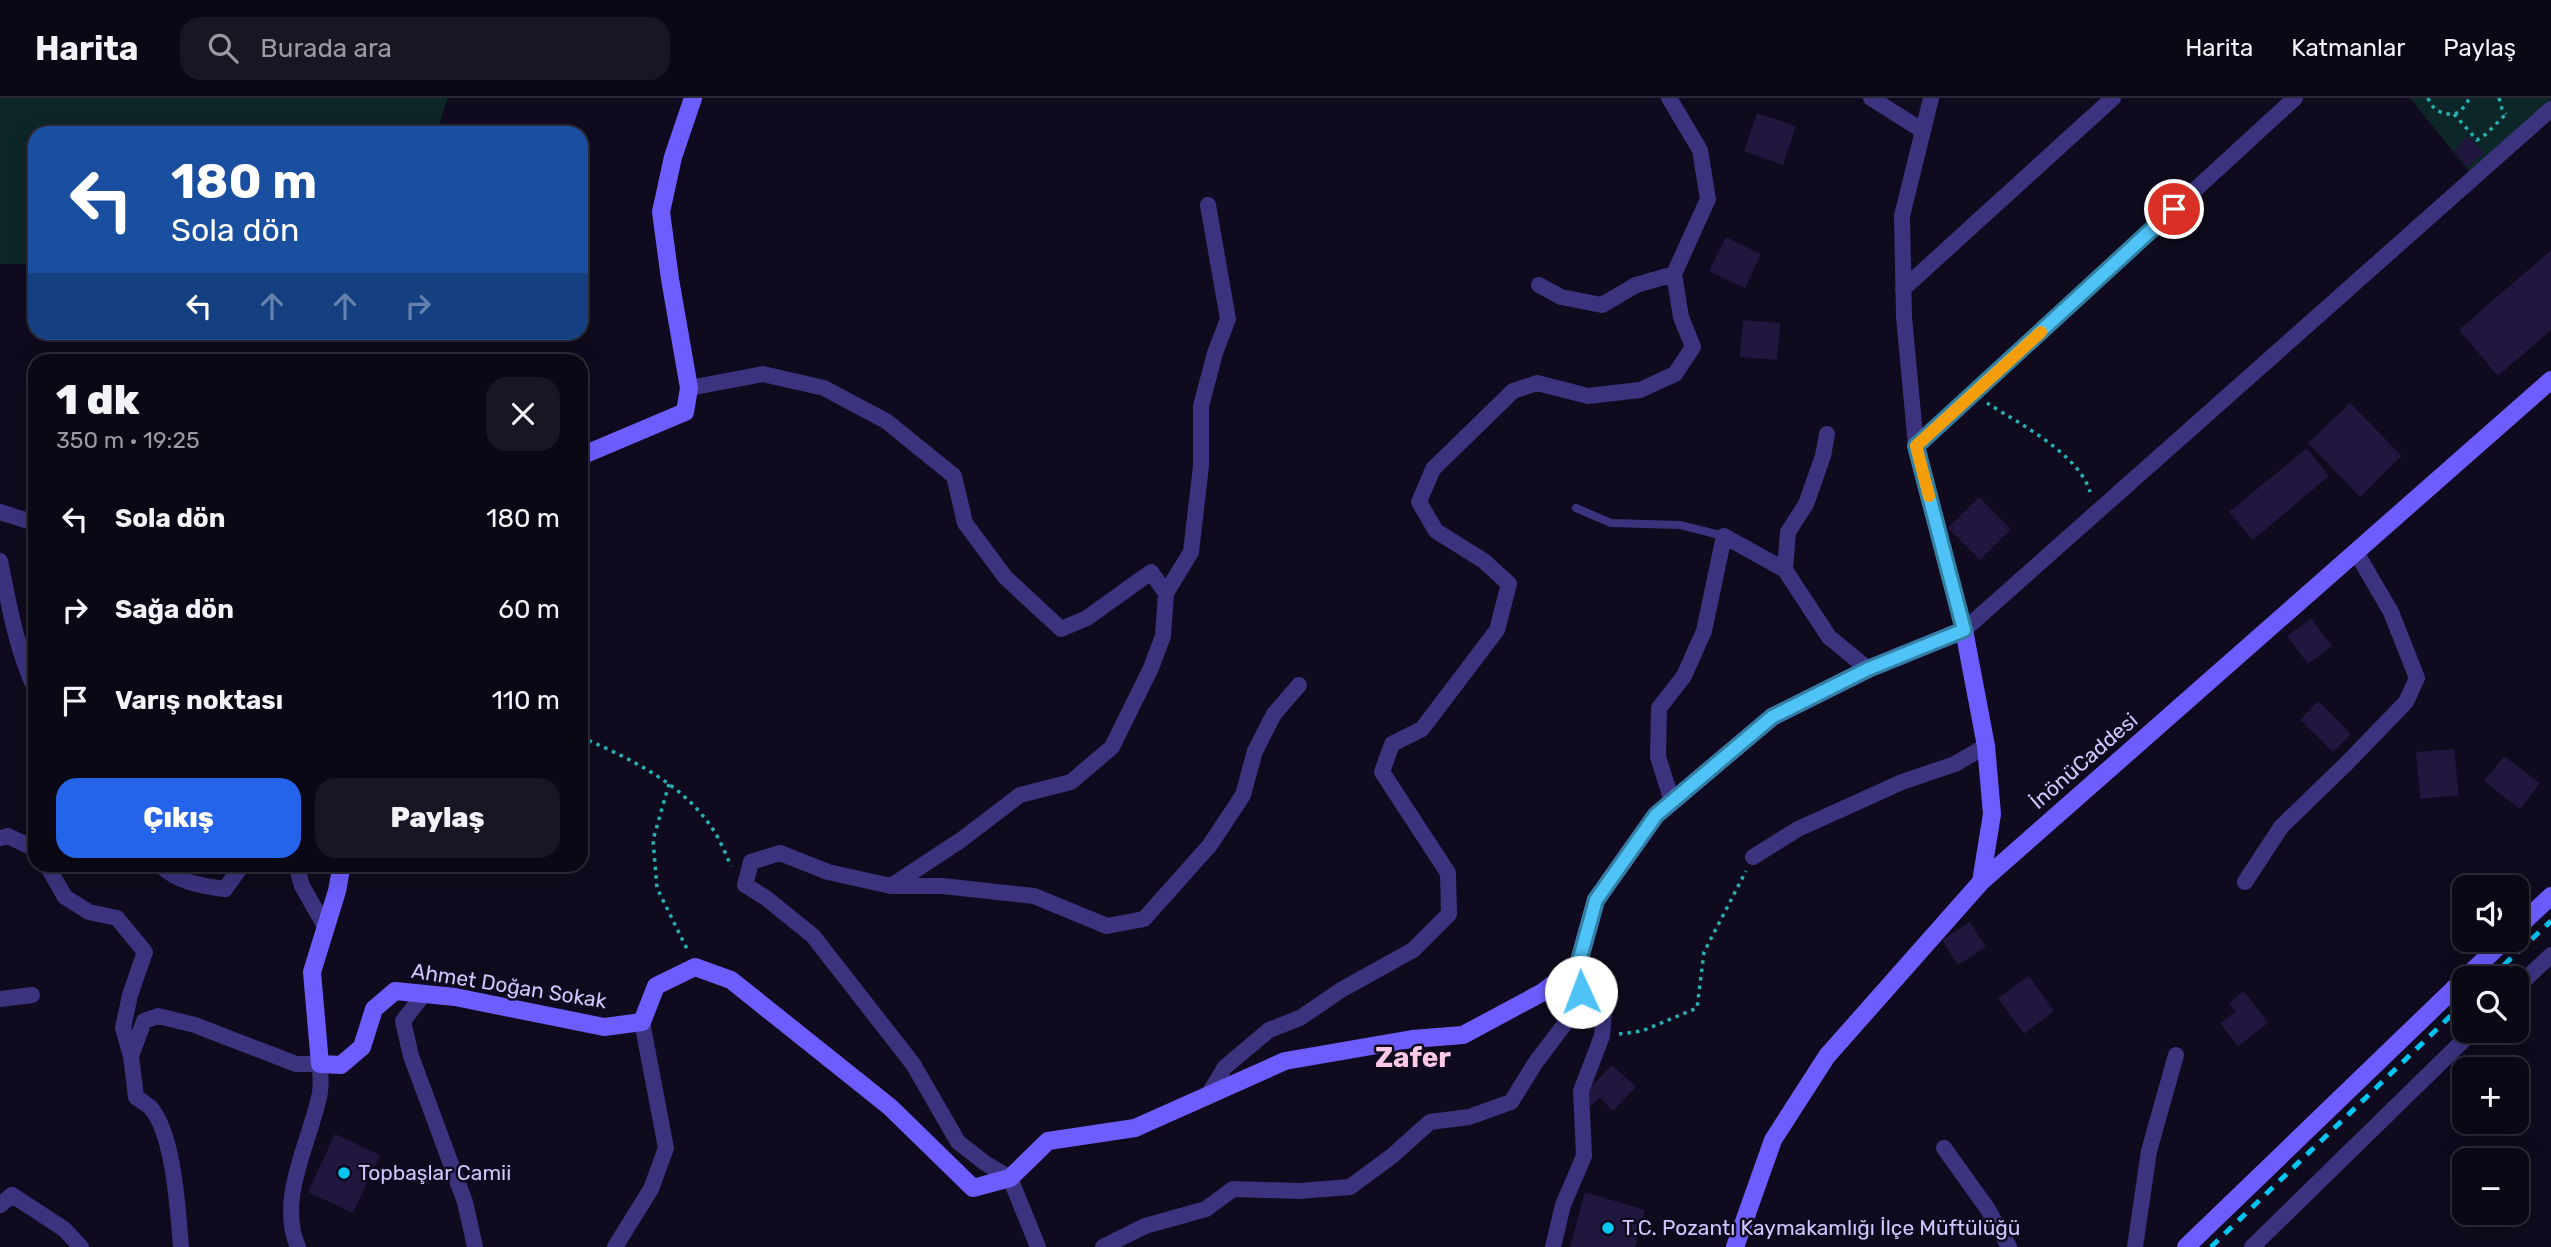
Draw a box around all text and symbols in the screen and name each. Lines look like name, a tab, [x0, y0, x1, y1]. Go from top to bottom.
search box	[180, 17, 670, 80]
text: Harita	[35, 29, 138, 68]
icon: search	[204, 29, 242, 67]
text: Burada ara	[260, 33, 392, 64]
text: Harita	[2185, 34, 2253, 62]
text: Katmanlar	[2291, 34, 2405, 62]
text: Paylaş	[2443, 34, 2516, 62]
text: 180 m	[171, 152, 317, 210]
icon: left	[56, 154, 147, 245]
pin	[2144, 179, 2204, 239]
icon: arrive	[2155, 190, 2193, 228]
text: Sola dön	[171, 211, 299, 249]
icon: left	[180, 287, 218, 325]
icon: ahead	[253, 287, 291, 325]
icon: ahead	[326, 287, 364, 325]
icon: right	[399, 287, 437, 325]
text: 1 dk	[56, 375, 139, 425]
button: close	[486, 377, 560, 451]
text: 350 m · 19:25	[56, 426, 200, 454]
icon: left	[56, 500, 94, 538]
text: Sola dön	[115, 503, 225, 534]
text: 180 m	[486, 503, 560, 534]
icon: right	[56, 591, 94, 629]
text: Sağa dön	[115, 594, 234, 625]
text: 60 m	[498, 594, 560, 625]
icon: arrive	[56, 682, 94, 720]
text: Varış noktası	[115, 685, 283, 716]
text: 110 m	[492, 685, 560, 716]
street label: İnönüCaddesi	[2025, 707, 2142, 814]
button: Çıkış	[56, 778, 301, 858]
button: Paylaş	[315, 778, 560, 858]
map controls	[2452, 875, 2529, 1225]
button: sound	[2452, 875, 2529, 952]
position arrow	[1544, 955, 1618, 1029]
street label: Ahmet Doğan Sokak	[410, 958, 609, 1013]
button: search	[2452, 966, 2529, 1043]
district label: Zafer	[1375, 1041, 1451, 1074]
button: +	[2452, 1057, 2529, 1134]
button: −	[2452, 1148, 2529, 1225]
place label: Topbaşlar Camii	[358, 1160, 511, 1185]
marker: Topbaşlar Camii	[336, 1165, 352, 1181]
place label: T.C. Pozantı Kaymakamlığı İlçe Müftülüğü	[1622, 1215, 2021, 1240]
marker: T.C. Pozantı Kaymakamlığı İlçe Müftülüğü	[1600, 1220, 1616, 1236]

